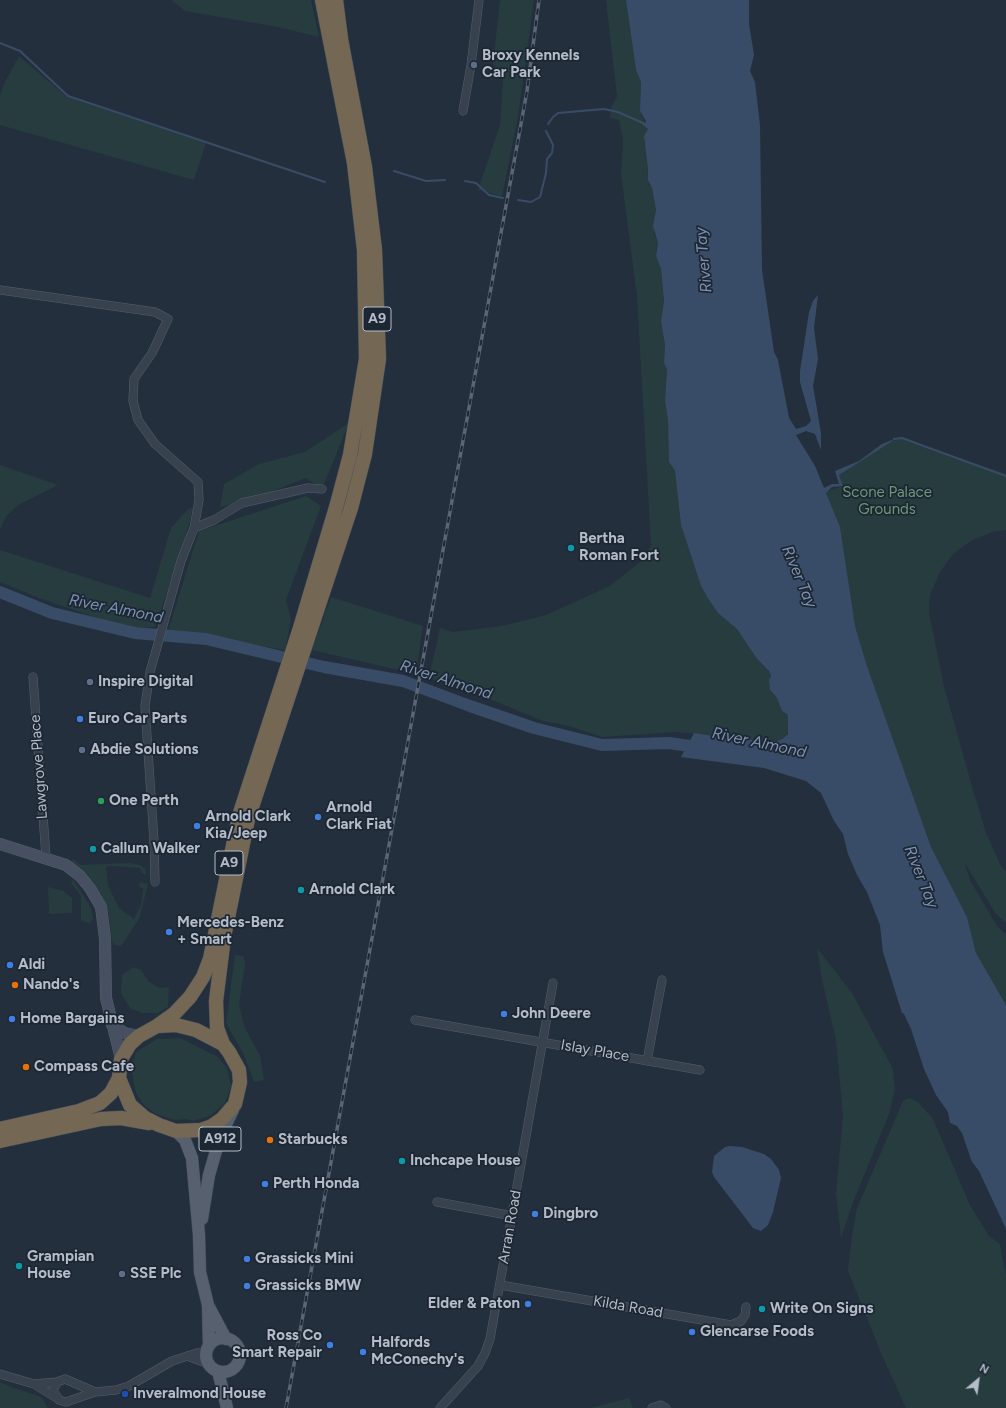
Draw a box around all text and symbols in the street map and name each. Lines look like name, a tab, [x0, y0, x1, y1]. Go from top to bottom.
place label: Broxy Kennels Car Park	[482, 47, 579, 82]
marker: Broxy Kennels Car Park	[469, 60, 479, 70]
water label: River Tay	[692, 226, 716, 294]
road number: A9	[363, 307, 391, 331]
park label: Scone Palace Grounds	[842, 484, 932, 519]
place label: Bertha Roman Fort	[579, 530, 659, 565]
marker: Bertha Roman Fort	[566, 543, 576, 553]
water label: River Tay	[777, 543, 821, 611]
water label: River Almond	[67, 590, 165, 628]
water label: River Almond	[398, 656, 494, 704]
place label: Inspire Digital	[98, 673, 193, 691]
marker: Inspire Digital	[85, 677, 95, 687]
place label: Euro Car Parts	[88, 710, 187, 728]
street label: Lawgrove Place	[26, 714, 52, 820]
marker: Euro Car Parts	[75, 714, 85, 724]
water label: River Almond	[710, 724, 808, 762]
place label: Abdie Solutions	[90, 741, 199, 759]
marker: Abdie Solutions	[77, 745, 87, 755]
place label: One Perth	[109, 792, 179, 810]
marker: One Perth	[96, 796, 106, 806]
place label: Arnold Clark Fiat	[326, 799, 392, 834]
place label: Arnold Clark Kia/Jeep	[205, 808, 291, 843]
marker: Arnold Clark Fiat	[313, 812, 323, 822]
marker: Arnold Clark Kia/Jeep	[192, 821, 202, 831]
place label: Callum Walker	[101, 840, 200, 858]
water label: River Tay	[900, 843, 942, 911]
marker: Callum Walker	[88, 844, 98, 854]
road number: A9	[215, 851, 243, 875]
place label: Arnold Clark	[309, 881, 395, 899]
marker: Arnold Clark	[296, 885, 306, 895]
place label: Mercedes-Benz + Smart	[177, 914, 284, 949]
marker: Mercedes-Benz + Smart	[164, 927, 174, 937]
place label: Aldi	[18, 956, 45, 974]
marker: Aldi	[5, 960, 15, 970]
place label: Nando's	[23, 976, 79, 994]
marker: Nando's	[10, 980, 20, 990]
place label: John Deere	[512, 1005, 591, 1023]
marker: John Deere	[499, 1009, 509, 1019]
place label: Home Bargains	[20, 1010, 124, 1028]
marker: Home Bargains	[7, 1014, 17, 1024]
street label: Islay Place	[559, 1036, 631, 1066]
place label: Compass Cafe	[34, 1058, 134, 1076]
marker: Compass Cafe	[21, 1062, 31, 1072]
road number: A912	[199, 1127, 241, 1151]
place label: Starbucks	[278, 1131, 347, 1149]
marker: Starbucks	[265, 1135, 275, 1145]
place label: Inchcape House	[410, 1152, 520, 1170]
marker: Inchcape House	[397, 1156, 407, 1166]
place label: Perth Honda	[273, 1175, 359, 1193]
marker: Perth Honda	[260, 1179, 270, 1189]
street label: Arran Road	[495, 1189, 525, 1265]
place label: Dingbro	[543, 1205, 598, 1223]
marker: Dingbro	[530, 1209, 540, 1219]
place label: Grampian House	[27, 1248, 94, 1283]
place label: Grassicks Mini	[255, 1250, 354, 1268]
marker: Grassicks Mini	[242, 1254, 252, 1264]
marker: Grampian House	[14, 1261, 24, 1271]
place label: SSE Plc	[130, 1265, 182, 1283]
marker: SSE Plc	[117, 1269, 127, 1279]
place label: Grassicks BMW	[255, 1277, 361, 1295]
marker: Grassicks BMW	[242, 1281, 252, 1291]
street label: Kilda Road	[592, 1292, 664, 1322]
place label: Elder & Paton	[428, 1295, 520, 1313]
marker: Elder & Paton	[523, 1299, 533, 1309]
place label: Write On Signs	[770, 1300, 873, 1318]
marker: Write On Signs	[757, 1304, 767, 1314]
place label: Glencarse Foods	[700, 1323, 814, 1341]
place label: Ross Co Smart Repair	[232, 1327, 322, 1362]
marker: Glencarse Foods	[687, 1327, 697, 1337]
place label: Halfords McConechy's	[371, 1334, 464, 1369]
marker: Ross Co Smart Repair	[325, 1340, 335, 1350]
marker: Halfords McConechy's	[358, 1347, 368, 1357]
north arrow	[958, 1360, 998, 1400]
text: N	[977, 1361, 991, 1377]
place label: Inveralmond House	[133, 1385, 266, 1403]
marker: Inveralmond House	[120, 1389, 130, 1399]

